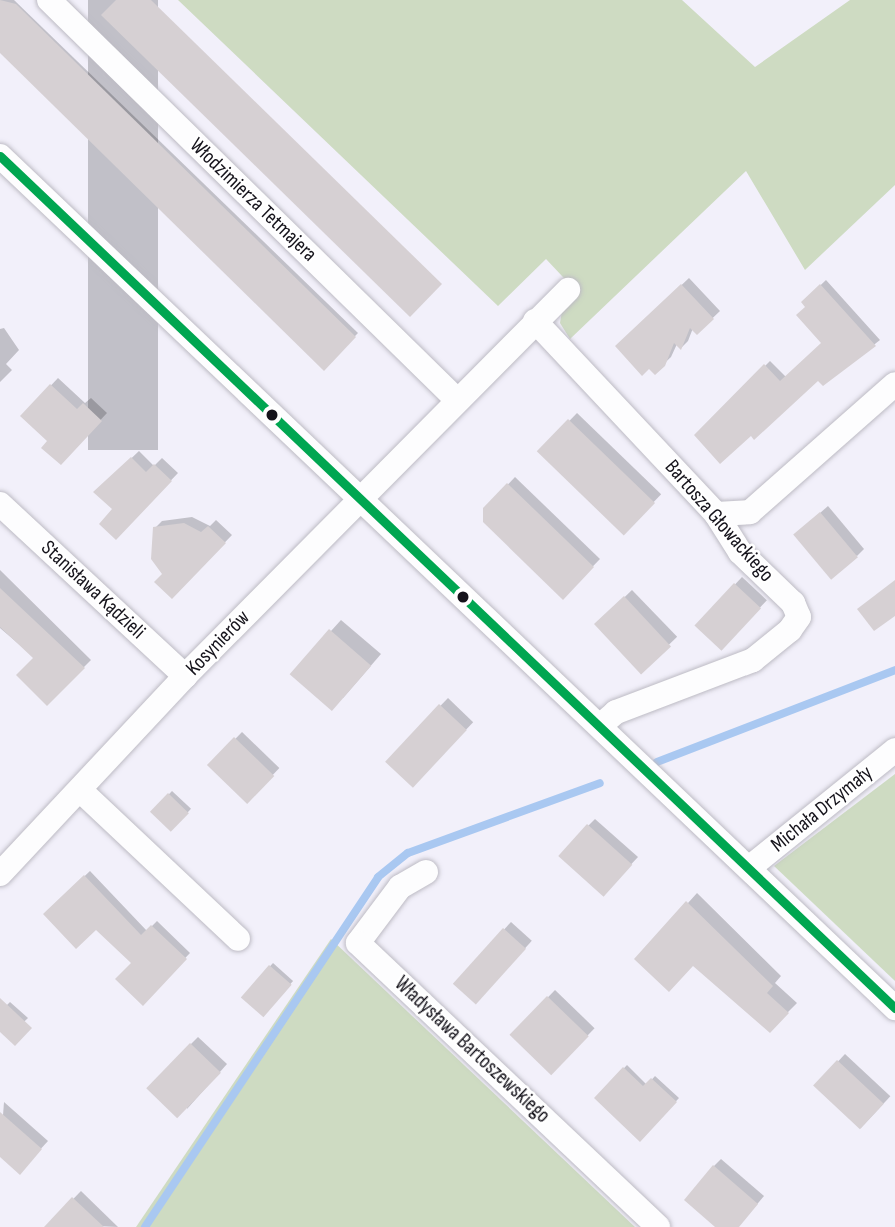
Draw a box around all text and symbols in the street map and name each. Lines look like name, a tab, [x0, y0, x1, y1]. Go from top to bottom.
street label: Włodzimierza Tetmajera	[184, 133, 322, 267]
unlabelled marker	[265, 408, 279, 422]
street label: Bartosza Głowackiego	[659, 455, 779, 587]
street label: Stanisława Kądzieli	[36, 535, 150, 645]
unlabelled marker	[456, 590, 470, 604]
street label: Kosynierów	[181, 605, 255, 681]
street label: Michała Drzymały	[766, 760, 878, 858]
street label: Władysława Bartoszewskiego	[389, 971, 555, 1129]

